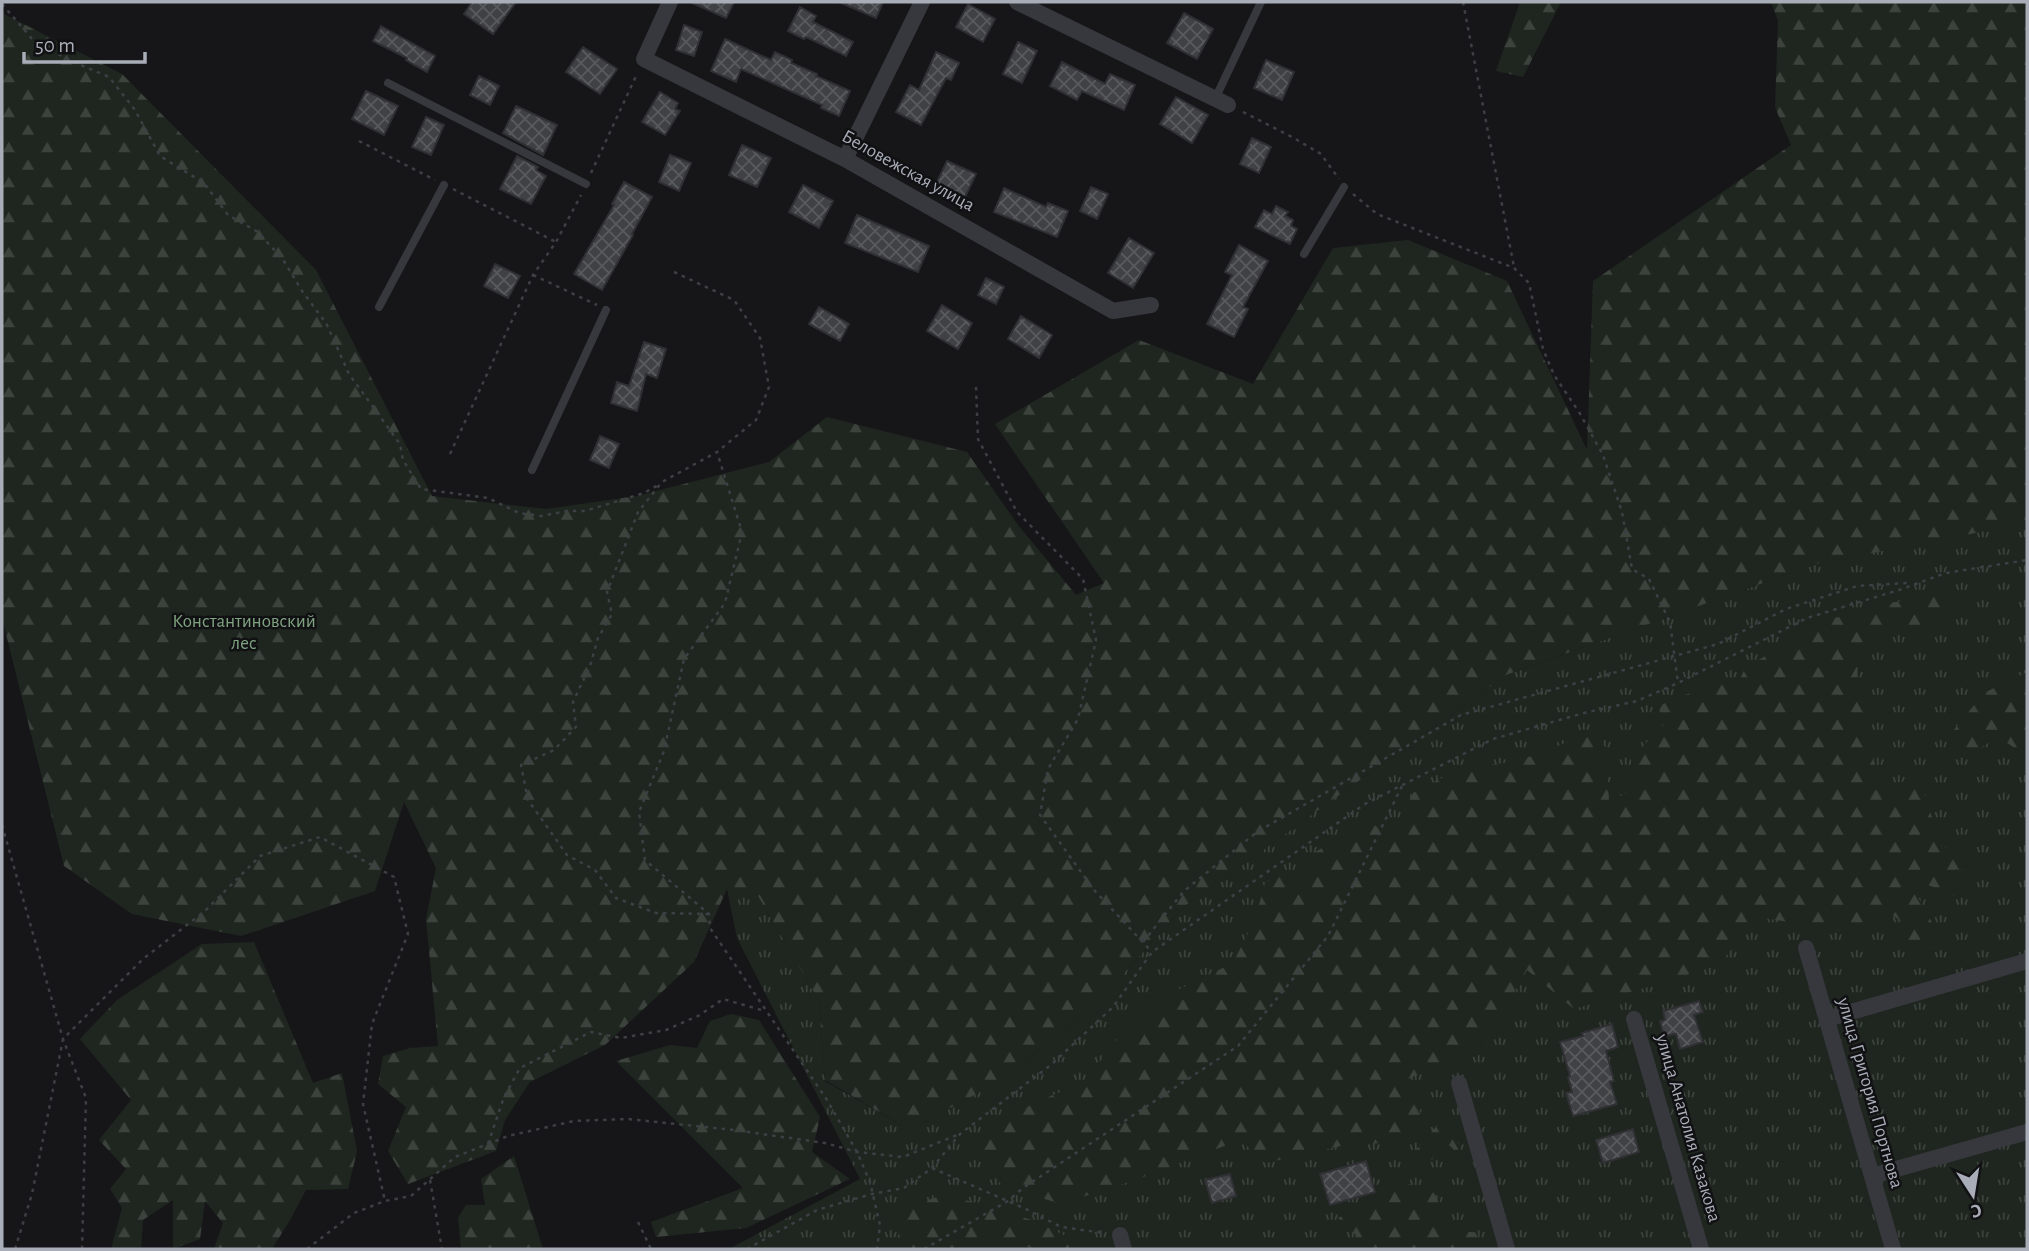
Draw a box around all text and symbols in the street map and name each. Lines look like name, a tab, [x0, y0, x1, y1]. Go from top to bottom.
scale bar	[24, 21, 145, 65]
text: 50 m	[35, 35, 75, 56]
street label: Беловежская улица	[838, 127, 978, 215]
park label: Константиновский лес	[172, 612, 316, 653]
street label: улица Григория Портнова	[1833, 995, 1906, 1191]
street label: улица Анатолия Казакова	[1652, 1031, 1724, 1224]
north arrow	[1938, 1160, 2008, 1230]
text: С	[1969, 1200, 1983, 1221]

